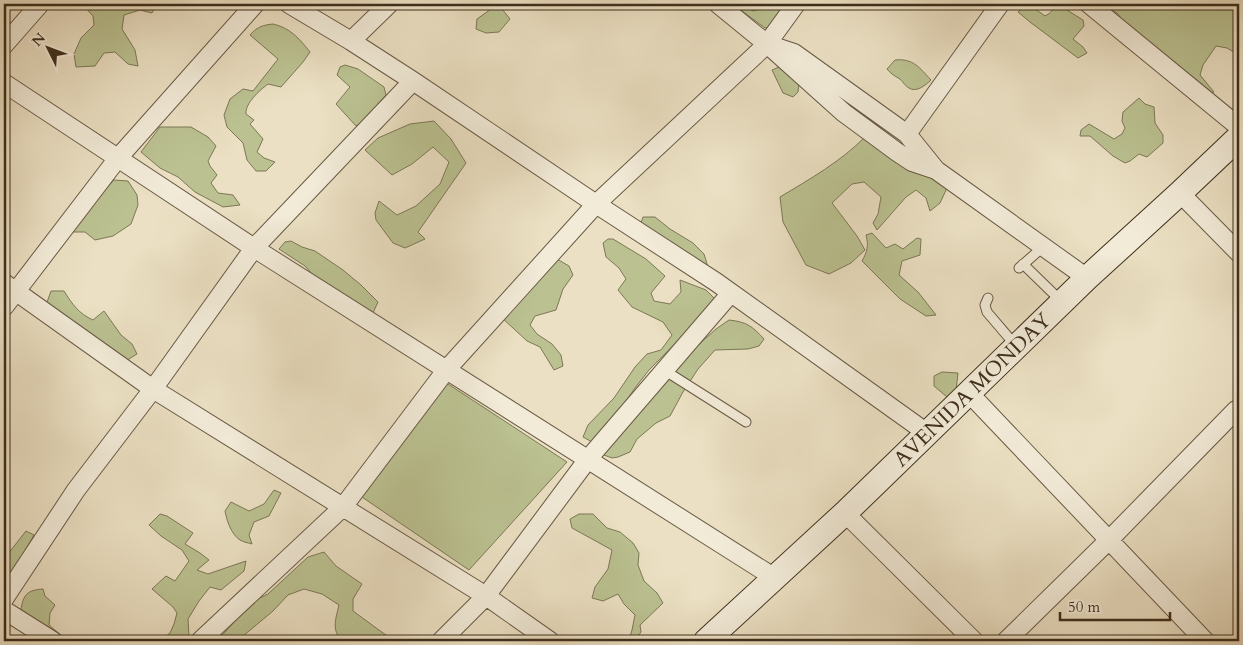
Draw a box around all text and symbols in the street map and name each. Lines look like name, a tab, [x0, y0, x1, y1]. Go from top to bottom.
north arrow	[22, 22, 72, 72]
text: N	[28, 29, 50, 51]
street label: AVENIDA MONDAY	[887, 306, 1058, 473]
scale bar	[1060, 590, 1170, 622]
text: 50 m	[1068, 597, 1100, 617]

